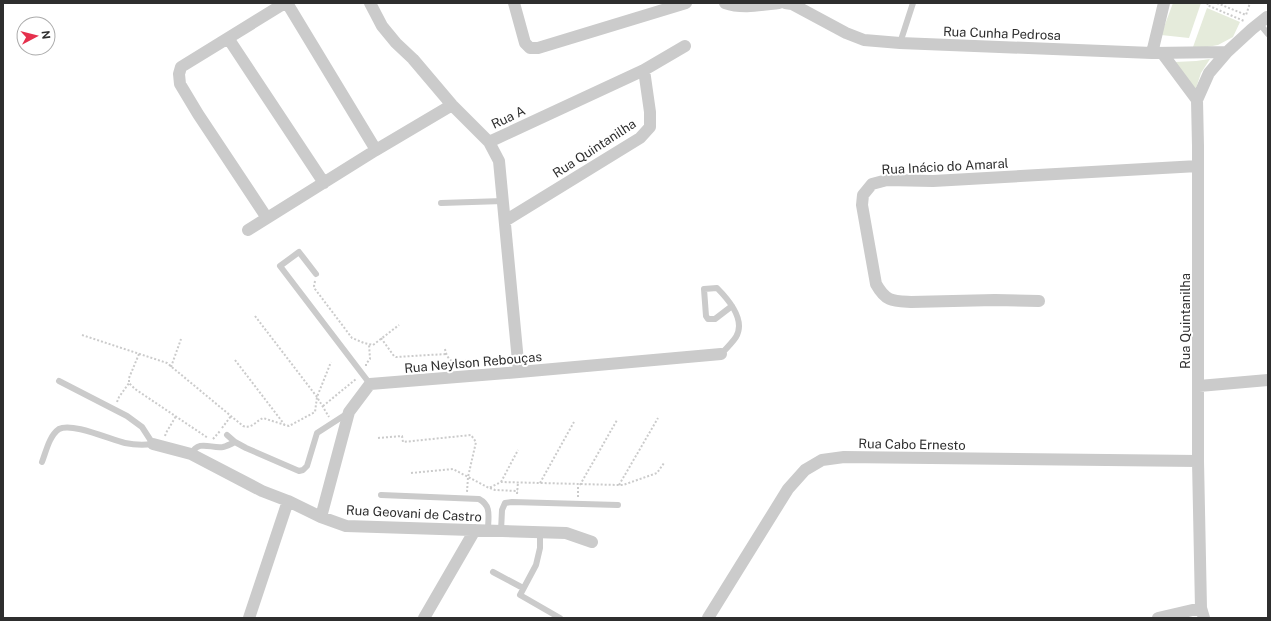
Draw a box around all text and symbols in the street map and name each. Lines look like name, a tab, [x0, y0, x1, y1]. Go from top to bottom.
north arrow	[16, 16, 56, 56]
street label: Rua Cunha Pedrosa	[943, 24, 1061, 43]
text: N	[39, 30, 52, 40]
street label: Rua A	[489, 103, 528, 132]
street label: Rua Quintanilha	[550, 116, 639, 181]
street label: Rua Inácio do Amaral	[881, 156, 1009, 177]
street label: Rua Quintanilha	[1178, 273, 1193, 369]
street label: Rua Neylson Rebouças	[404, 349, 542, 376]
street label: Rua Cabo Ernesto	[858, 436, 966, 453]
street label: Rua Geovani de Castro	[346, 502, 482, 525]

